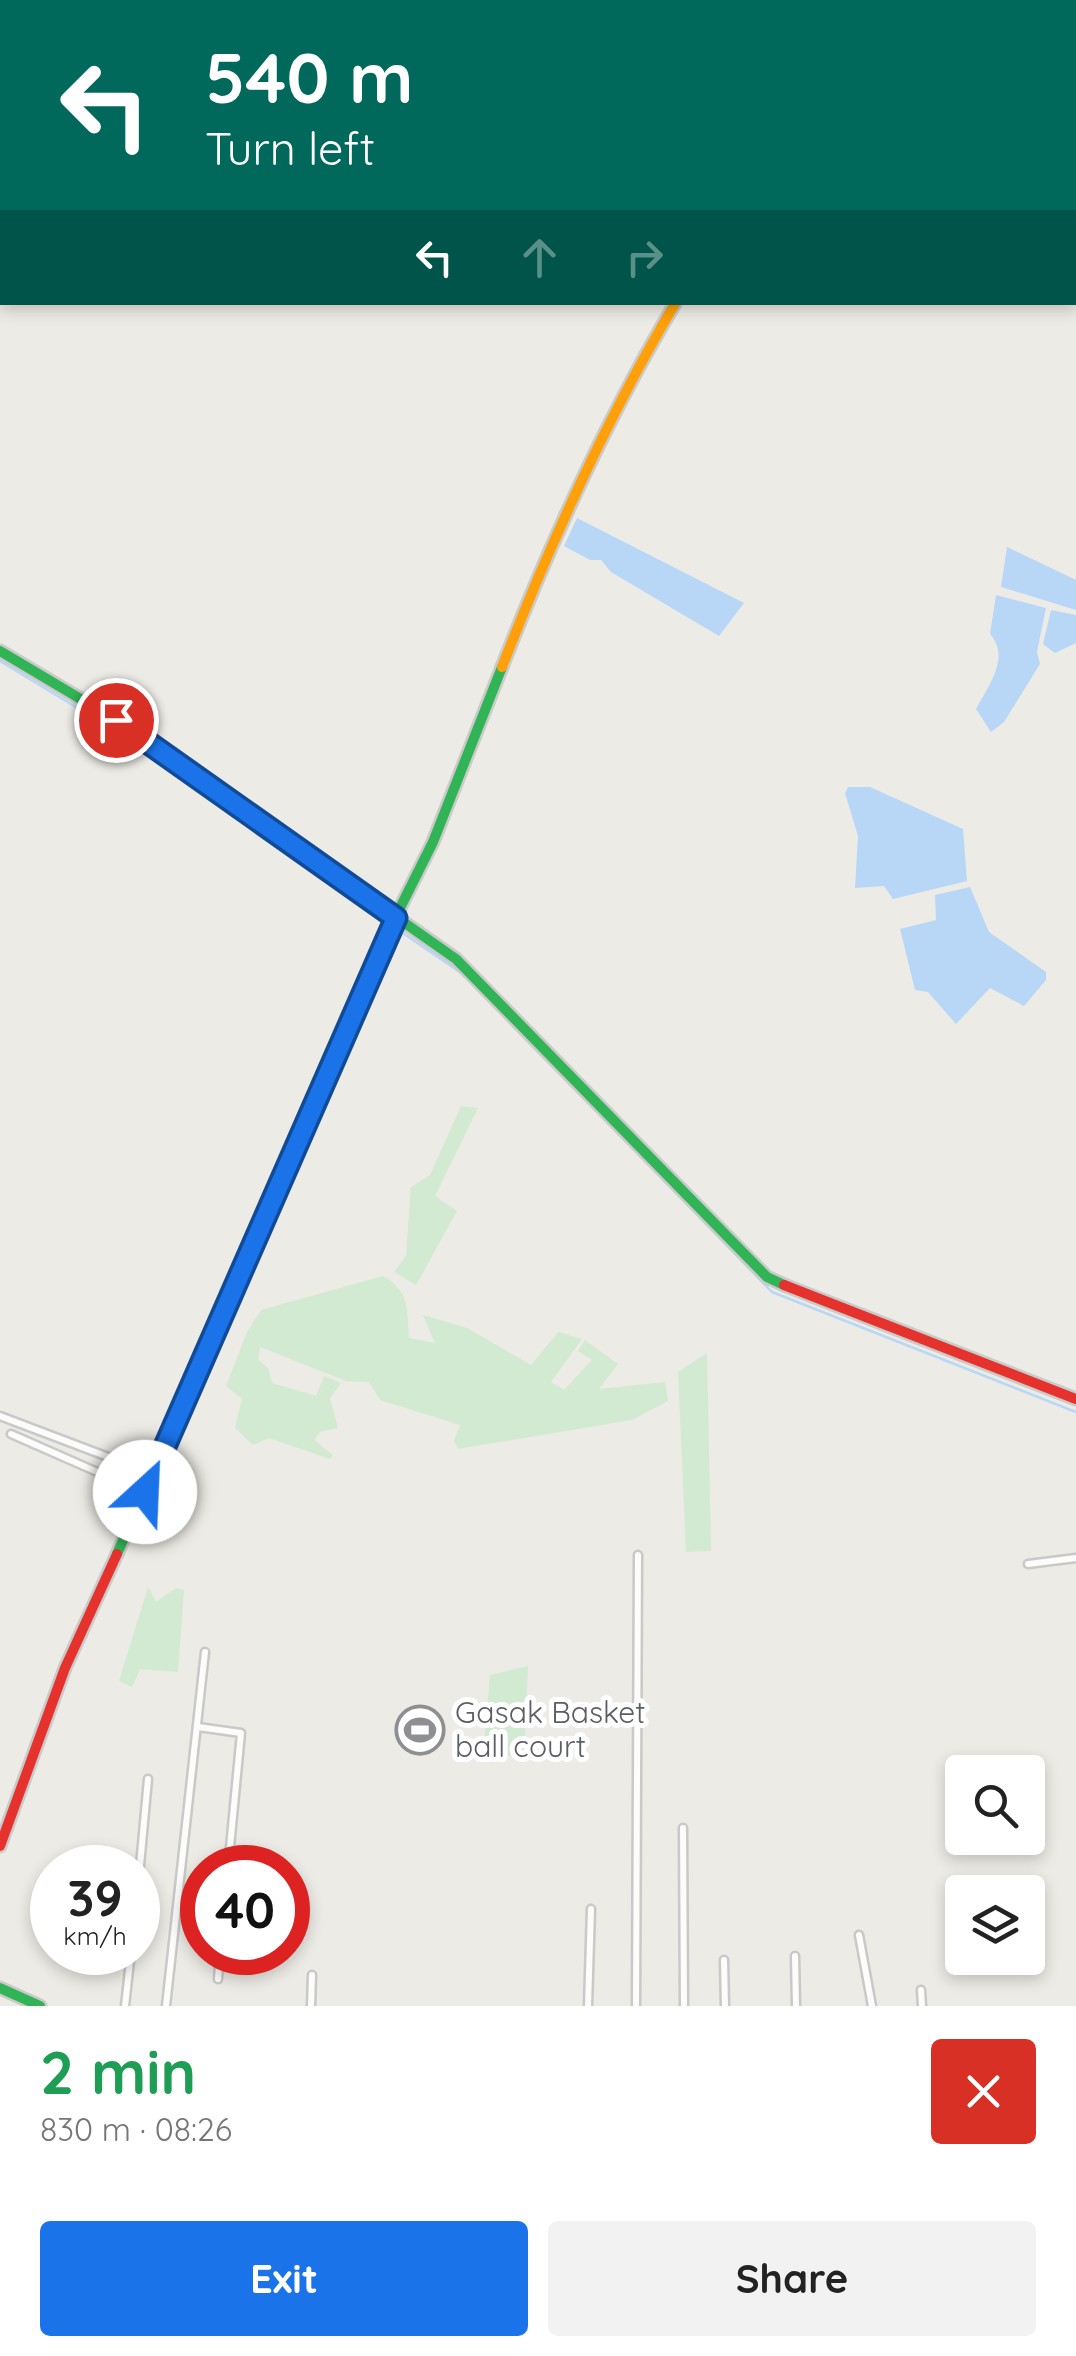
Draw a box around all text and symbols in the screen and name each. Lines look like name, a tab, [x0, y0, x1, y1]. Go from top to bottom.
text: 540 m	[205, 33, 414, 121]
icon: left	[40, 40, 170, 170]
text: Turn left	[205, 120, 375, 176]
icon: left	[407, 230, 462, 285]
icon: ahead	[512, 230, 567, 285]
icon: right	[617, 230, 672, 285]
pin	[74, 678, 159, 763]
icon: arrive	[89, 693, 144, 748]
position arrow	[93, 1440, 197, 1544]
place label: Gasak Basket ball court	[455, 1693, 645, 1765]
sports icon: Gasak Basket ball court	[394, 1704, 446, 1756]
map controls	[945, 1755, 1045, 1975]
button: search	[945, 1755, 1045, 1855]
speed limit sign: 40	[180, 1845, 310, 1975]
text: 39	[67, 1866, 123, 1929]
button: layers	[945, 1875, 1045, 1975]
text: km/h	[63, 1920, 127, 1951]
text: 2 min	[40, 2034, 196, 2109]
button: close	[931, 2039, 1036, 2144]
text: 830 m · 08:26	[40, 2109, 232, 2149]
button: Exit	[40, 2221, 528, 2336]
button: Share	[548, 2221, 1036, 2336]

